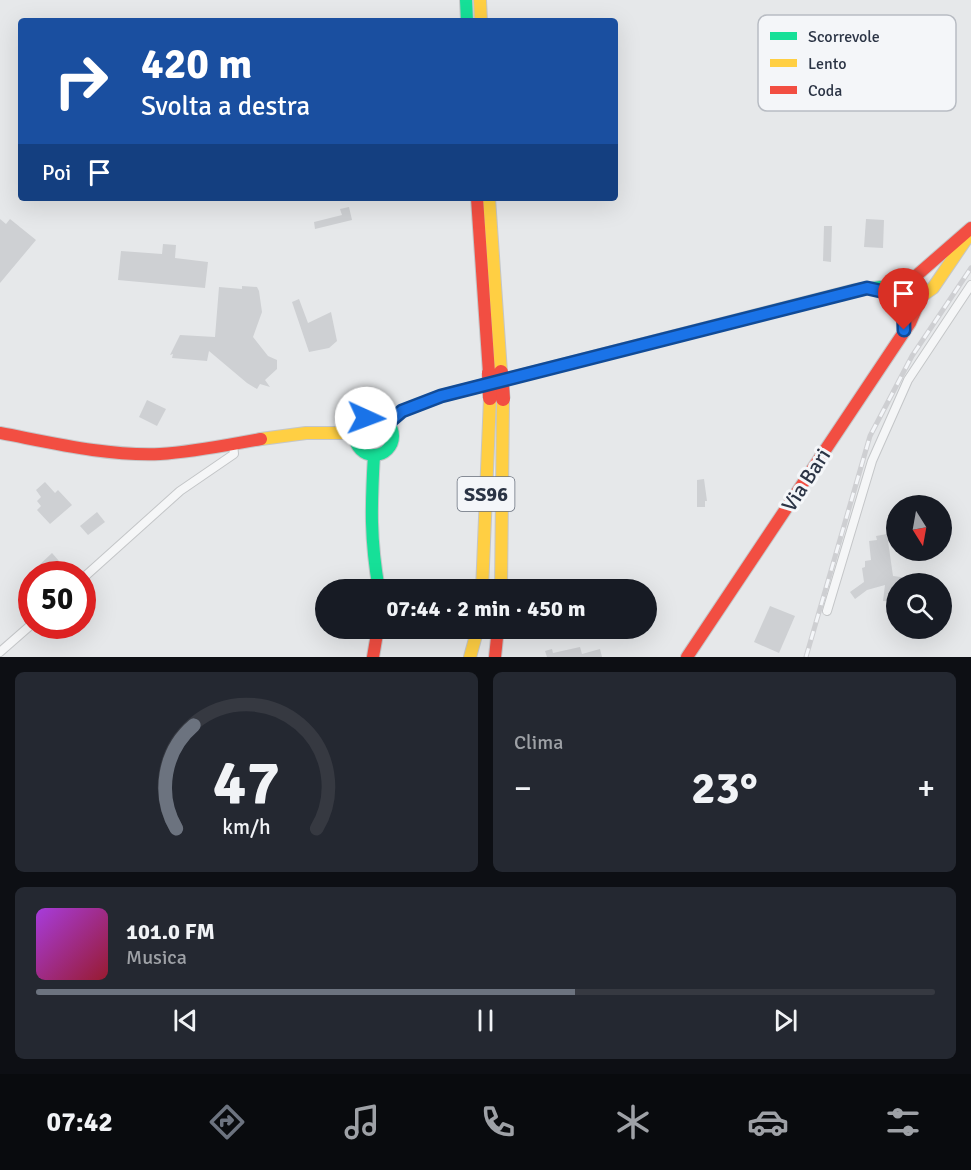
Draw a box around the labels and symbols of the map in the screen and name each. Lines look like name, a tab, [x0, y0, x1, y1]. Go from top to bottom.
legend	[758, 15, 956, 111]
text: Scorrevole	[808, 27, 880, 47]
text: Lento	[808, 54, 846, 74]
text: Coda	[808, 81, 842, 101]
pin	[878, 268, 929, 330]
position arrow	[334, 386, 398, 450]
street label: Via Bari	[776, 444, 836, 516]
road number: SS96	[458, 477, 514, 511]
north arrow	[886, 495, 952, 561]
speed limit sign: 50	[18, 561, 96, 639]

